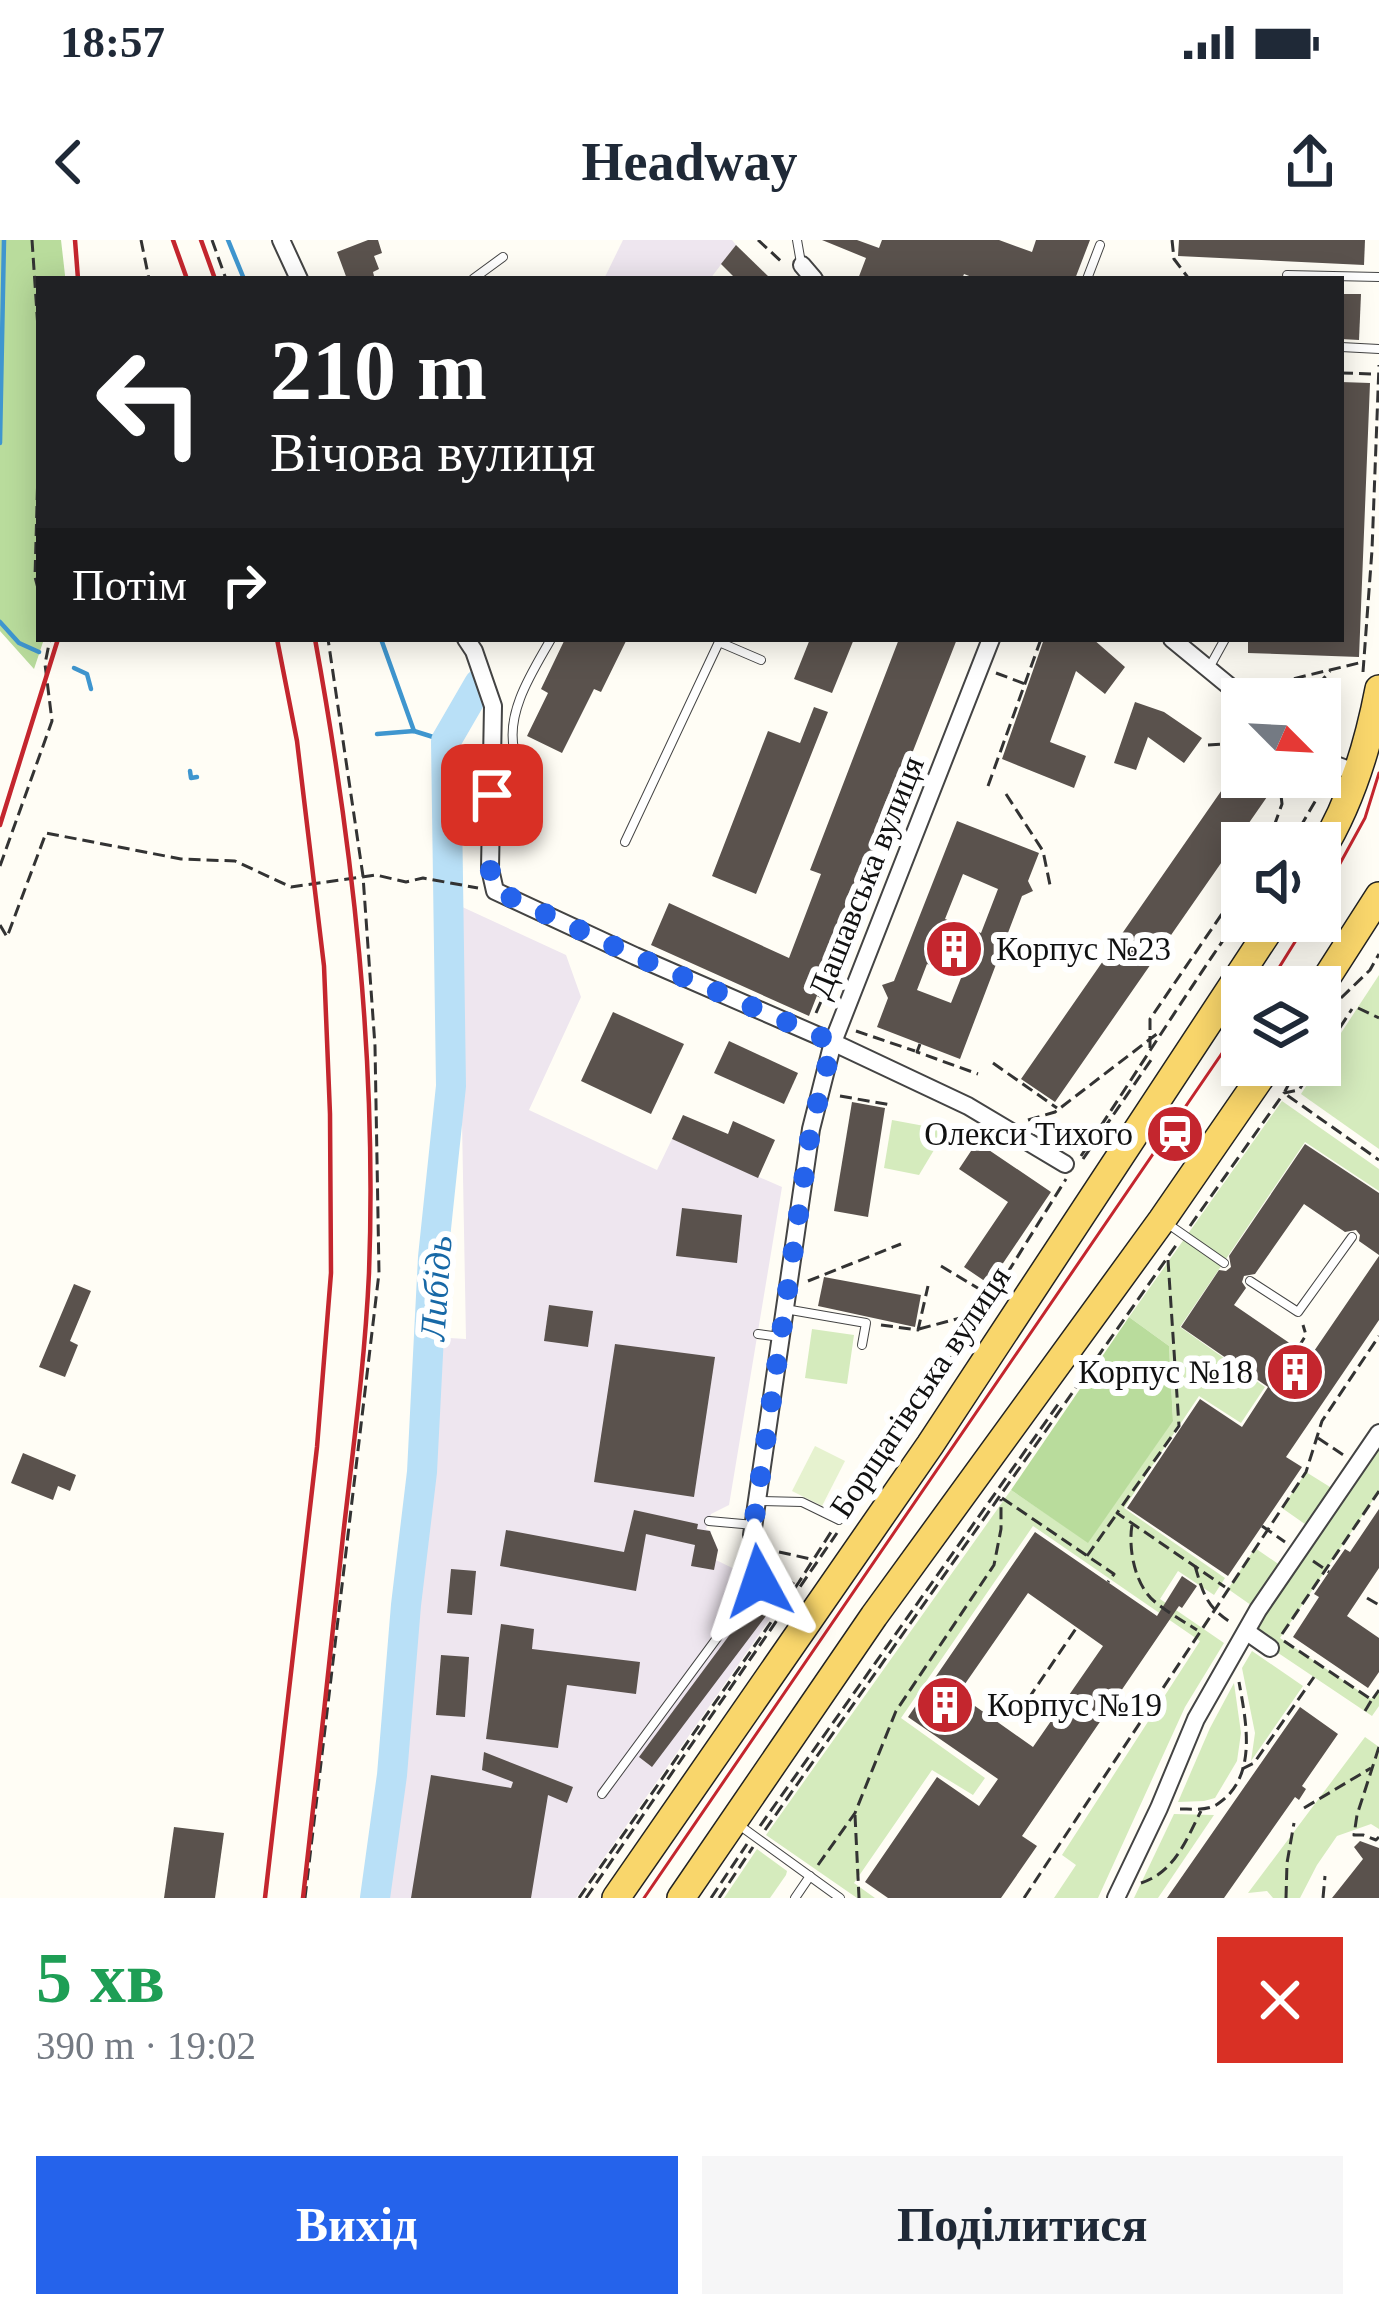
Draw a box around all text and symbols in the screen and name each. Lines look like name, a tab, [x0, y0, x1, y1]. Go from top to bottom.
text: 18:57	[60, 17, 165, 67]
icon: back	[36, 129, 102, 195]
icon: share	[1277, 129, 1343, 195]
text: Headway	[582, 132, 798, 192]
icon: left	[72, 324, 228, 480]
text: 210 m	[270, 324, 487, 417]
text: Вічова вулиця	[270, 423, 595, 483]
icon: right	[211, 552, 277, 618]
text: Потім	[72, 560, 187, 610]
north arrow	[1221, 678, 1341, 798]
map controls	[1221, 678, 1341, 1086]
pin	[441, 744, 543, 846]
street label: Дашавська вулиця	[801, 751, 931, 1003]
icon: arrive	[459, 762, 525, 828]
button: sound	[1221, 822, 1341, 942]
building icon: Корпус №23	[923, 918, 985, 980]
place label: Корпус №23	[996, 931, 1171, 967]
button: layers	[1221, 966, 1341, 1086]
station icon: Олекси Тихого	[1144, 1103, 1206, 1165]
place label: Олекси Тихого	[924, 1116, 1133, 1152]
water label: Либідь	[412, 1234, 460, 1343]
street label: Борщагівська вулиця	[823, 1260, 1017, 1524]
building icon: Корпус №18	[1264, 1341, 1326, 1403]
place label: Корпус №18	[1078, 1354, 1253, 1390]
position arrow	[696, 1518, 822, 1644]
building icon: Корпус №19	[914, 1674, 976, 1736]
place label: Корпус №19	[987, 1687, 1162, 1723]
button: close	[1217, 1937, 1343, 2063]
text: 5 хв	[36, 1938, 165, 2018]
text: 390 m · 19:02	[36, 2024, 256, 2067]
button: Вихід	[36, 2156, 678, 2294]
button: Поділитися	[702, 2156, 1343, 2294]

